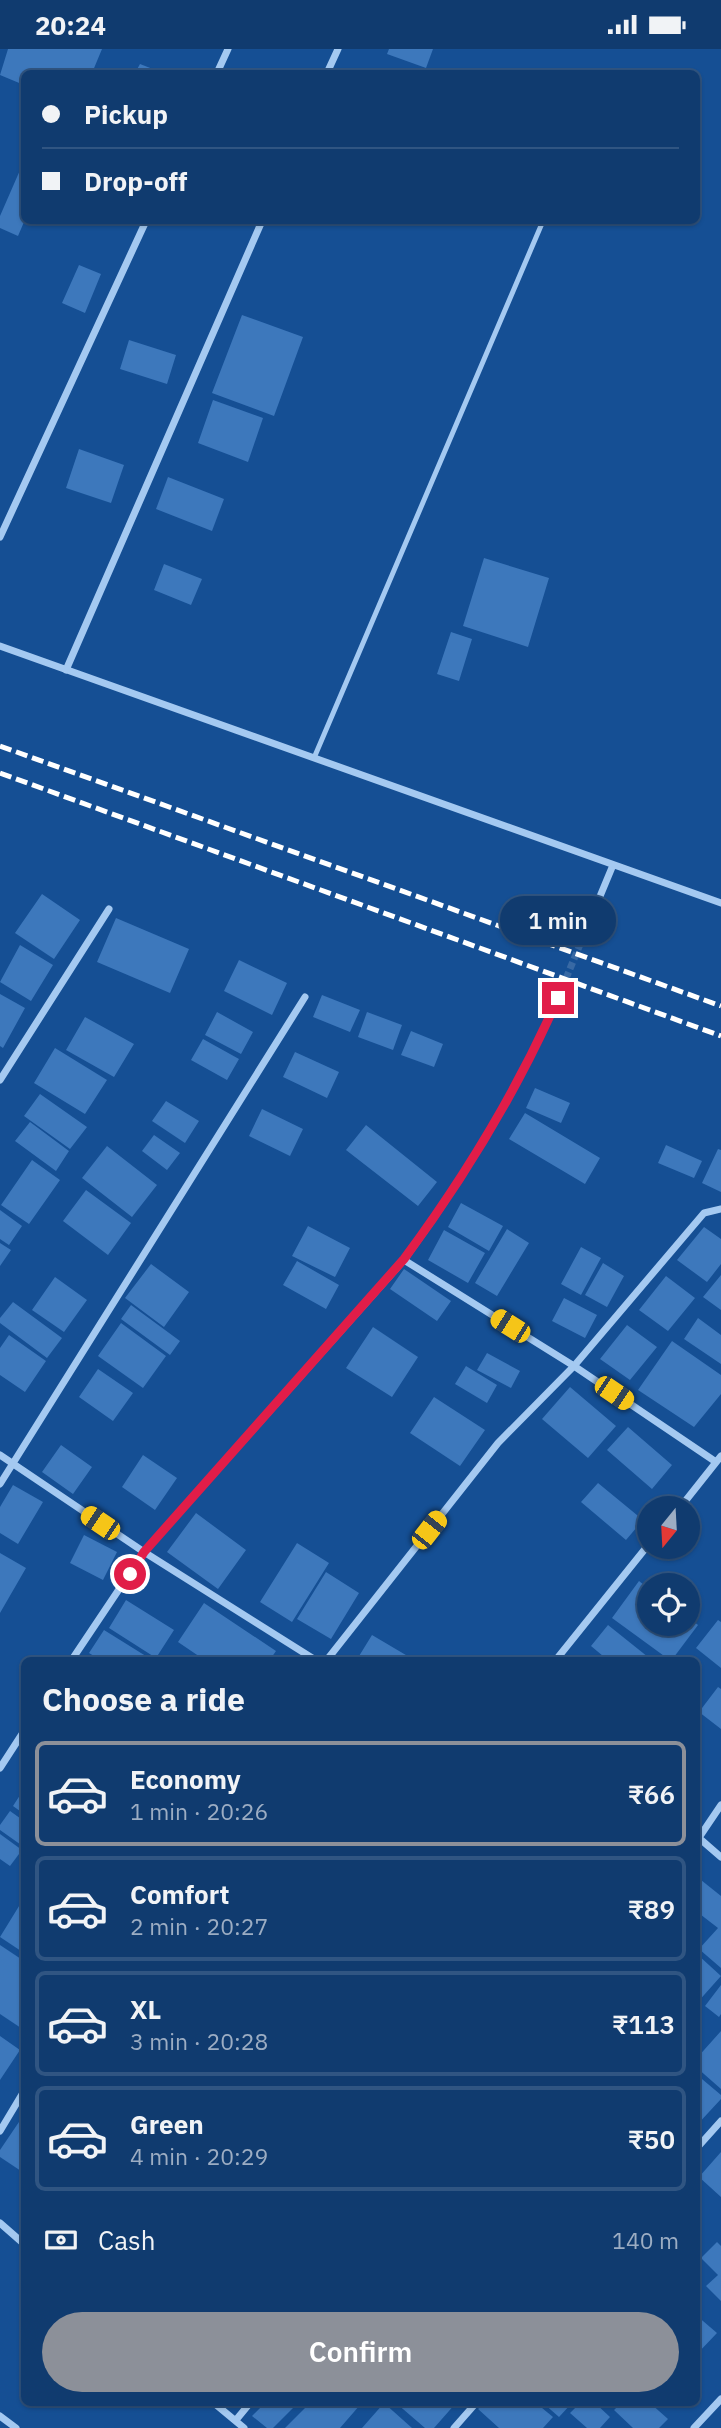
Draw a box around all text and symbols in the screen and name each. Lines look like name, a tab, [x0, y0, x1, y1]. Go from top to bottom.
text: 20:24	[35, 8, 106, 42]
text: Pickup	[84, 97, 168, 131]
text: Drop-off	[84, 164, 187, 198]
callout: 1 min	[500, 897, 616, 946]
text: 1 min	[528, 905, 588, 935]
route end	[542, 982, 574, 1014]
car	[487, 1306, 534, 1346]
car	[591, 1373, 638, 1413]
north arrow	[637, 1496, 700, 1559]
map controls	[637, 1496, 700, 1636]
car	[77, 1503, 124, 1543]
car	[408, 1507, 451, 1553]
route start	[114, 1558, 146, 1590]
button: locate	[637, 1573, 700, 1636]
text: Choose a ride	[42, 1678, 245, 1720]
icon: car	[46, 1762, 109, 1825]
text: Economy	[130, 1762, 241, 1796]
text: ₹66	[628, 1777, 675, 1811]
text: 1 min · 20:26	[130, 1796, 268, 1826]
icon: car	[46, 1877, 109, 1940]
text: Comfort	[130, 1877, 229, 1911]
text: ₹89	[628, 1892, 675, 1926]
text: 2 min · 20:27	[130, 1911, 268, 1941]
icon: car	[46, 1992, 109, 2055]
text: XL	[130, 1992, 161, 2026]
text: ₹113	[612, 2007, 675, 2041]
text: 3 min · 20:28	[130, 2026, 268, 2056]
icon: car	[46, 2107, 109, 2170]
text: Green	[130, 2107, 204, 2141]
text: ₹50	[628, 2122, 675, 2156]
text: 4 min · 20:29	[130, 2141, 268, 2171]
icon: cash	[42, 2221, 80, 2259]
text: Cash	[98, 2223, 155, 2257]
text: 140 m	[612, 2225, 679, 2255]
button: Confirm	[42, 2312, 679, 2392]

